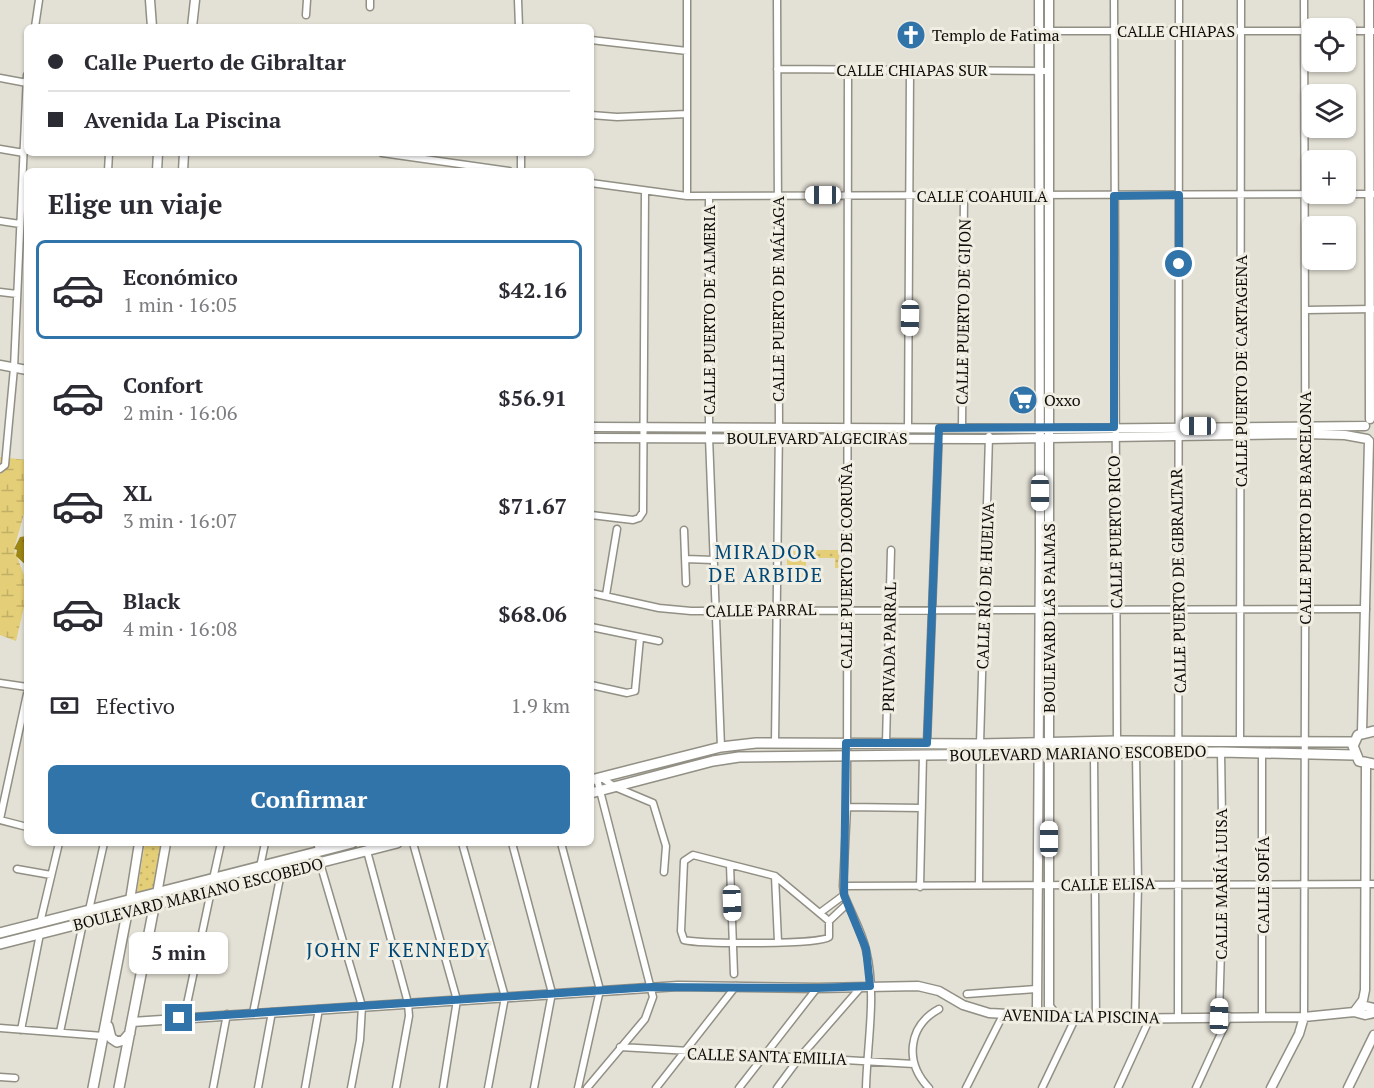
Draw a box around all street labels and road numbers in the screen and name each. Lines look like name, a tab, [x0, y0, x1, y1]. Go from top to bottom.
street label: CALLE CHIAPAS	[1117, 20, 1235, 42]
street label: CALLE CHIAPAS SUR	[836, 59, 989, 81]
street label: CALLE COAHUILA	[916, 185, 1048, 207]
street label: CALLE PUERTO DE MÁLAGA	[767, 196, 789, 402]
street label: CALLE PUERTO DE ALMERIA	[698, 205, 720, 415]
street label: CALLE PUERTO DE GIJON	[950, 219, 976, 405]
street label: CALLE PUERTO DE CARTAGENA	[1230, 255, 1252, 487]
street label: CALLE PUERTO DE BARCELONA	[1294, 391, 1316, 625]
street label: BOULEVARD ALGECIRAS	[726, 427, 908, 449]
street label: CALLE PUERTO RICO	[1103, 455, 1127, 609]
street label: CALLE PUERTO DE CORUÑA	[835, 463, 857, 669]
street label: CALLE PUERTO DE GIBRALTAR	[1165, 468, 1191, 694]
street label: CALLE RÍO DE HUELVA	[971, 502, 999, 670]
street label: BOULEVARD LAS PALMAS	[1038, 523, 1060, 713]
street label: PRIVADA PARRAL	[877, 582, 901, 712]
street label: CALLE PARRAL	[705, 598, 817, 622]
street label: BOULEVARD MARIANO ESCOBEDO	[949, 740, 1207, 766]
street label: CALLE MARÍA LUISA	[1210, 808, 1232, 960]
street label: CALLE SOFÍA	[1252, 836, 1274, 934]
street label: BOULEVARD MARIANO ESCOBEDO	[71, 852, 325, 936]
street label: CALLE ELISA	[1060, 872, 1156, 896]
street label: AVENIDA LA PISCINA	[1002, 1004, 1160, 1028]
street label: CALLE SANTA EMILIA	[687, 1042, 847, 1070]

